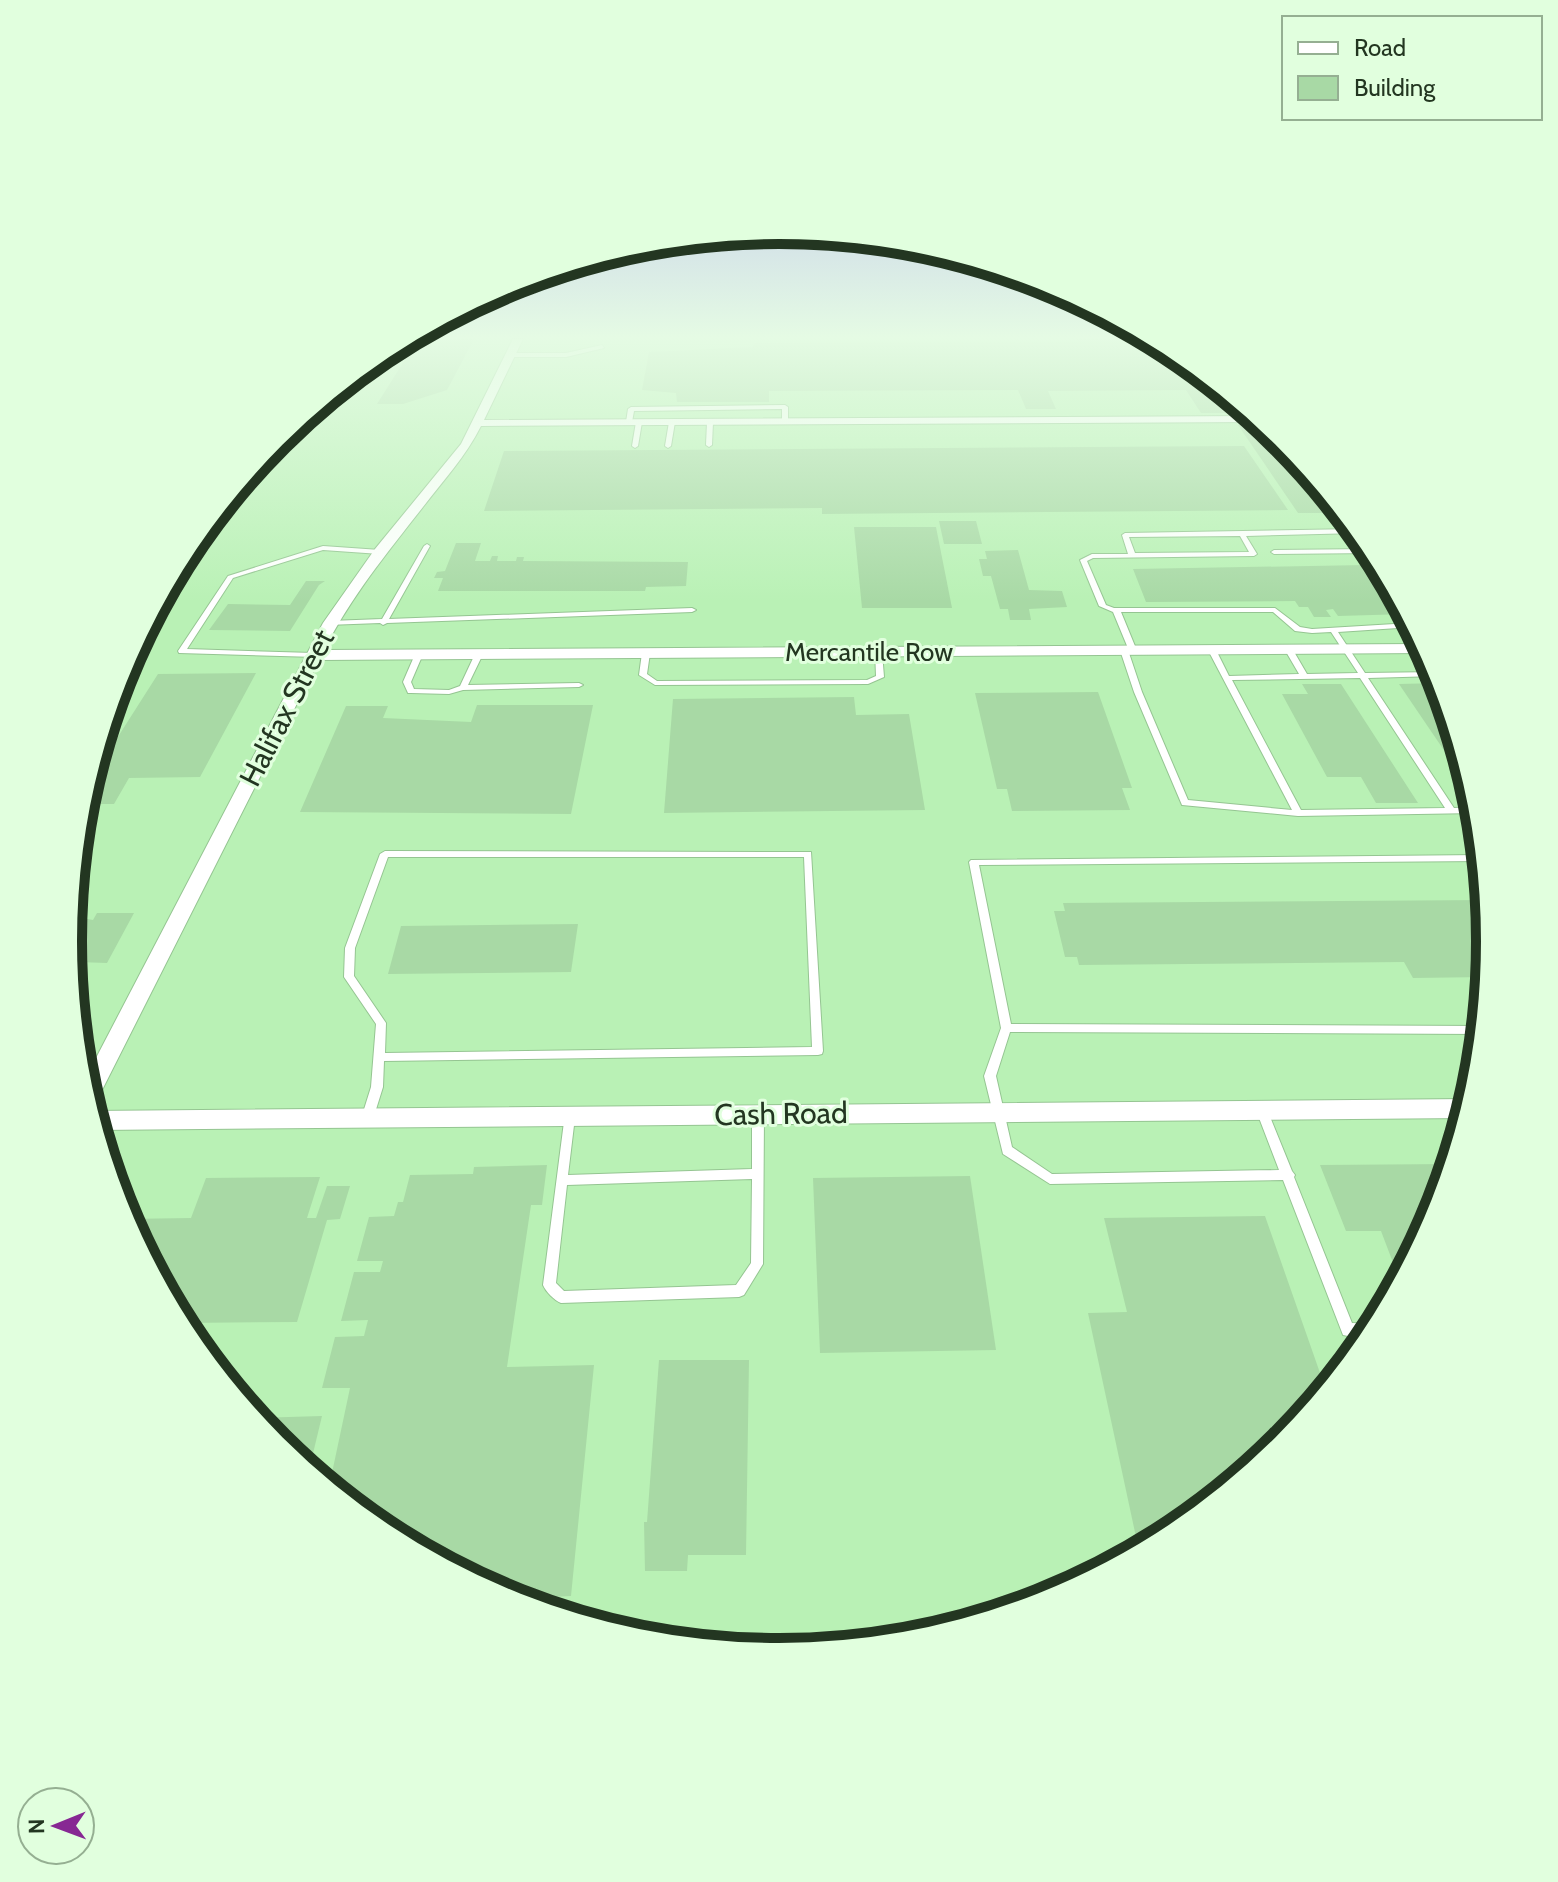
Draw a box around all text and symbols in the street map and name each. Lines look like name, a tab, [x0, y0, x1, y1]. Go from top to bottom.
legend	[1282, 16, 1542, 120]
text: Road	[1354, 33, 1406, 62]
text: Building	[1354, 73, 1436, 102]
street label: Halifax Street	[231, 623, 342, 792]
street label: Mercantile Row	[785, 636, 953, 668]
street label: Cash Road	[714, 1094, 848, 1133]
north arrow	[16, 1786, 96, 1866]
text: N	[23, 1818, 50, 1834]

